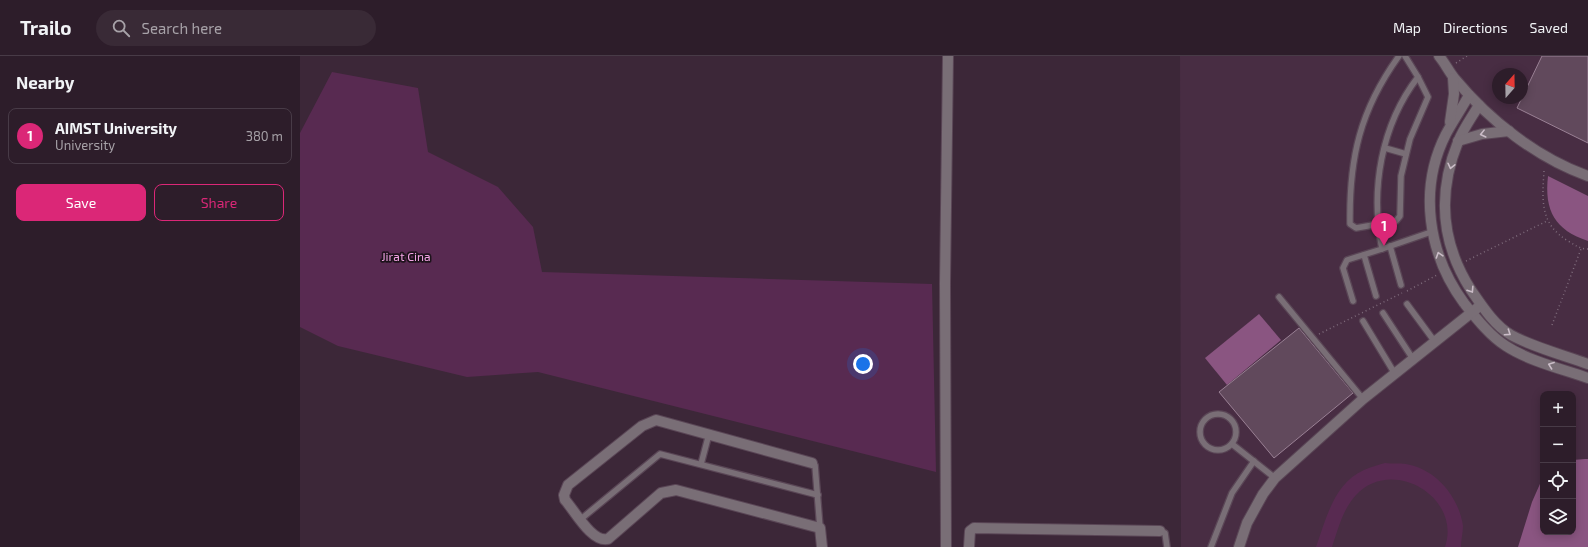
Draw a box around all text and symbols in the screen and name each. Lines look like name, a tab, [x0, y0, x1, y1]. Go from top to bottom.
search box	[96, 10, 376, 46]
text: Trailo	[20, 16, 72, 39]
icon: search	[110, 17, 132, 39]
text: Search here	[142, 19, 222, 37]
text: Map	[1393, 19, 1421, 36]
text: Directions	[1443, 19, 1508, 36]
text: Saved	[1530, 19, 1568, 36]
north arrow	[1492, 68, 1528, 104]
text: Nearby	[16, 72, 74, 92]
text: AIMST University	[55, 119, 177, 137]
text: 1	[27, 128, 33, 144]
text: 380 m	[246, 128, 283, 144]
one-way arrow	[1480, 129, 1487, 138]
text: University	[55, 137, 115, 153]
one-way arrow	[1447, 162, 1456, 169]
button: Save	[16, 184, 146, 221]
button: Share	[154, 184, 284, 221]
pin: 1	[1371, 213, 1397, 246]
park label: Jirat Cina	[381, 249, 431, 263]
one-way arrow	[1435, 252, 1444, 259]
one-way arrow	[1466, 285, 1473, 292]
one-way arrow	[1504, 328, 1511, 335]
your location	[853, 354, 873, 374]
one-way arrow	[1548, 361, 1555, 369]
map controls	[1540, 391, 1576, 535]
button: +	[1540, 391, 1576, 427]
button: −	[1540, 427, 1576, 463]
button: locate	[1540, 463, 1576, 499]
button: layers	[1540, 499, 1576, 535]

